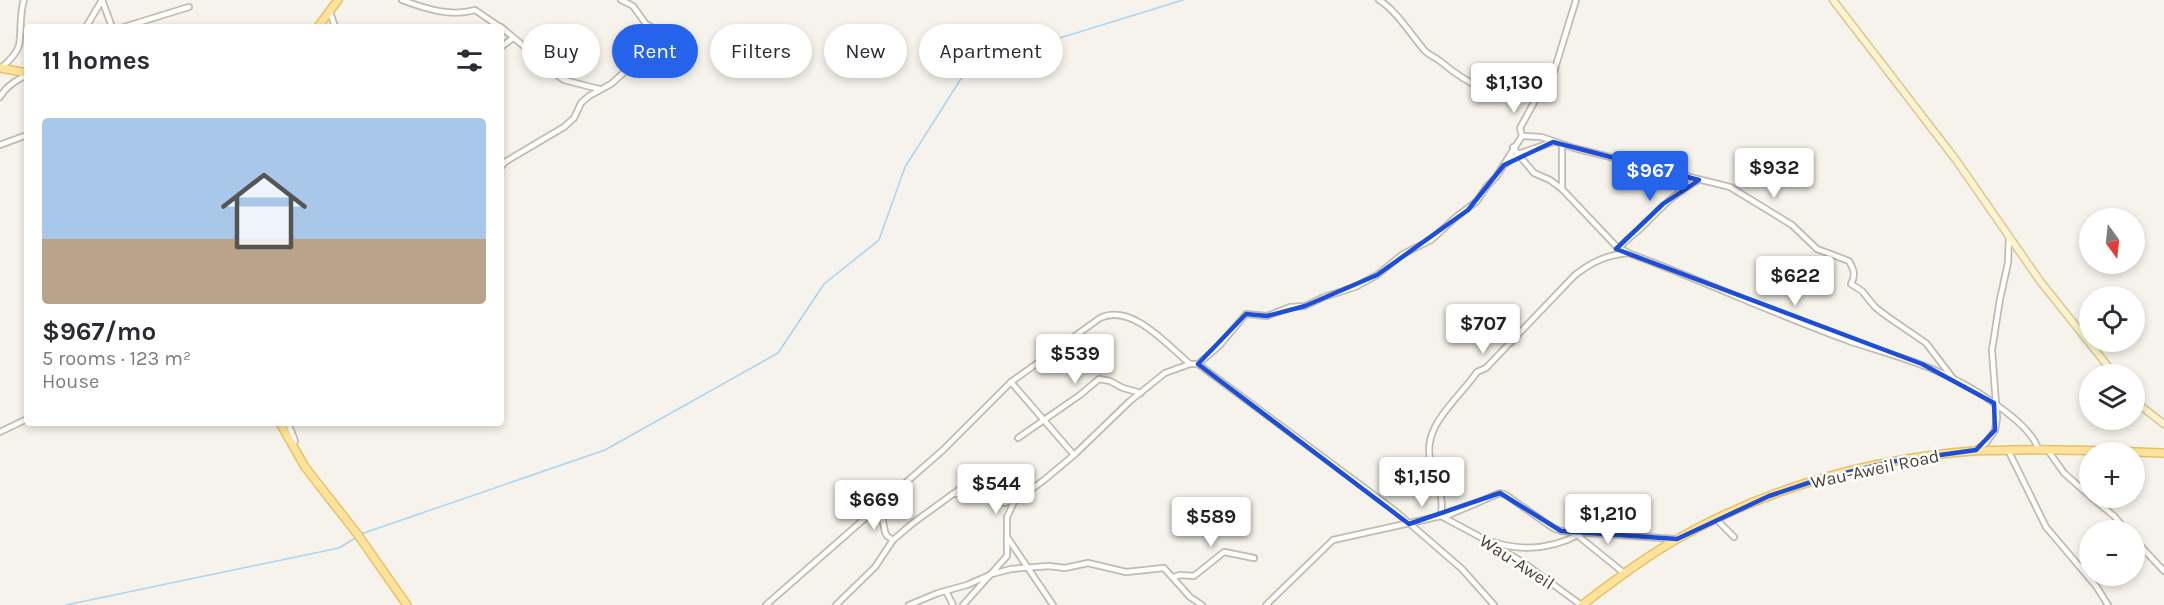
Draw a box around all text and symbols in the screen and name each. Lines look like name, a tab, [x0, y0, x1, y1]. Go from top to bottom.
chip: Buy	[522, 24, 600, 78]
chip: Rent	[612, 24, 698, 78]
chip: Filters	[710, 24, 812, 78]
chip: New	[824, 24, 907, 78]
chip: Apartment	[919, 24, 1063, 78]
icon: filters	[453, 44, 486, 77]
text: 11 homes	[42, 45, 150, 76]
pin: $1,130	[1465, 63, 1563, 114]
text: $1,130	[1485, 71, 1543, 94]
pin: $932	[1738, 148, 1810, 199]
pin: $967	[1614, 151, 1686, 202]
text: $932	[1749, 156, 1799, 179]
icon: home	[210, 157, 318, 265]
text: $967	[1626, 159, 1674, 182]
north arrow	[2079, 208, 2145, 274]
map controls	[2079, 208, 2145, 586]
pin: $622	[1759, 256, 1831, 307]
text: $622	[1770, 264, 1820, 287]
button: locate	[2079, 286, 2145, 352]
pin: $707	[1447, 304, 1519, 355]
text: $707	[1460, 312, 1506, 335]
text: $967/mo	[42, 316, 156, 347]
pin: $539	[1039, 334, 1111, 385]
text: $539	[1050, 342, 1100, 365]
text: 5 rooms · 123 m²	[42, 347, 191, 370]
button: layers	[2079, 364, 2145, 430]
text: House	[42, 370, 99, 393]
button: +	[2079, 442, 2145, 508]
street label: Wau-Aweil Road	[1809, 445, 1941, 493]
pin: $1,150	[1373, 457, 1471, 508]
pin: $544	[960, 464, 1032, 515]
text: $1,150	[1393, 465, 1451, 488]
text: $544	[971, 472, 1021, 495]
pin: $669	[838, 480, 910, 531]
text: $669	[849, 488, 899, 511]
pin: $1,210	[1559, 494, 1657, 545]
pin: $589	[1175, 497, 1247, 548]
text: $1,210	[1579, 502, 1637, 525]
text: $589	[1186, 505, 1236, 528]
button: −	[2079, 520, 2145, 586]
street label: Wau-Aweil	[1475, 530, 1559, 594]

